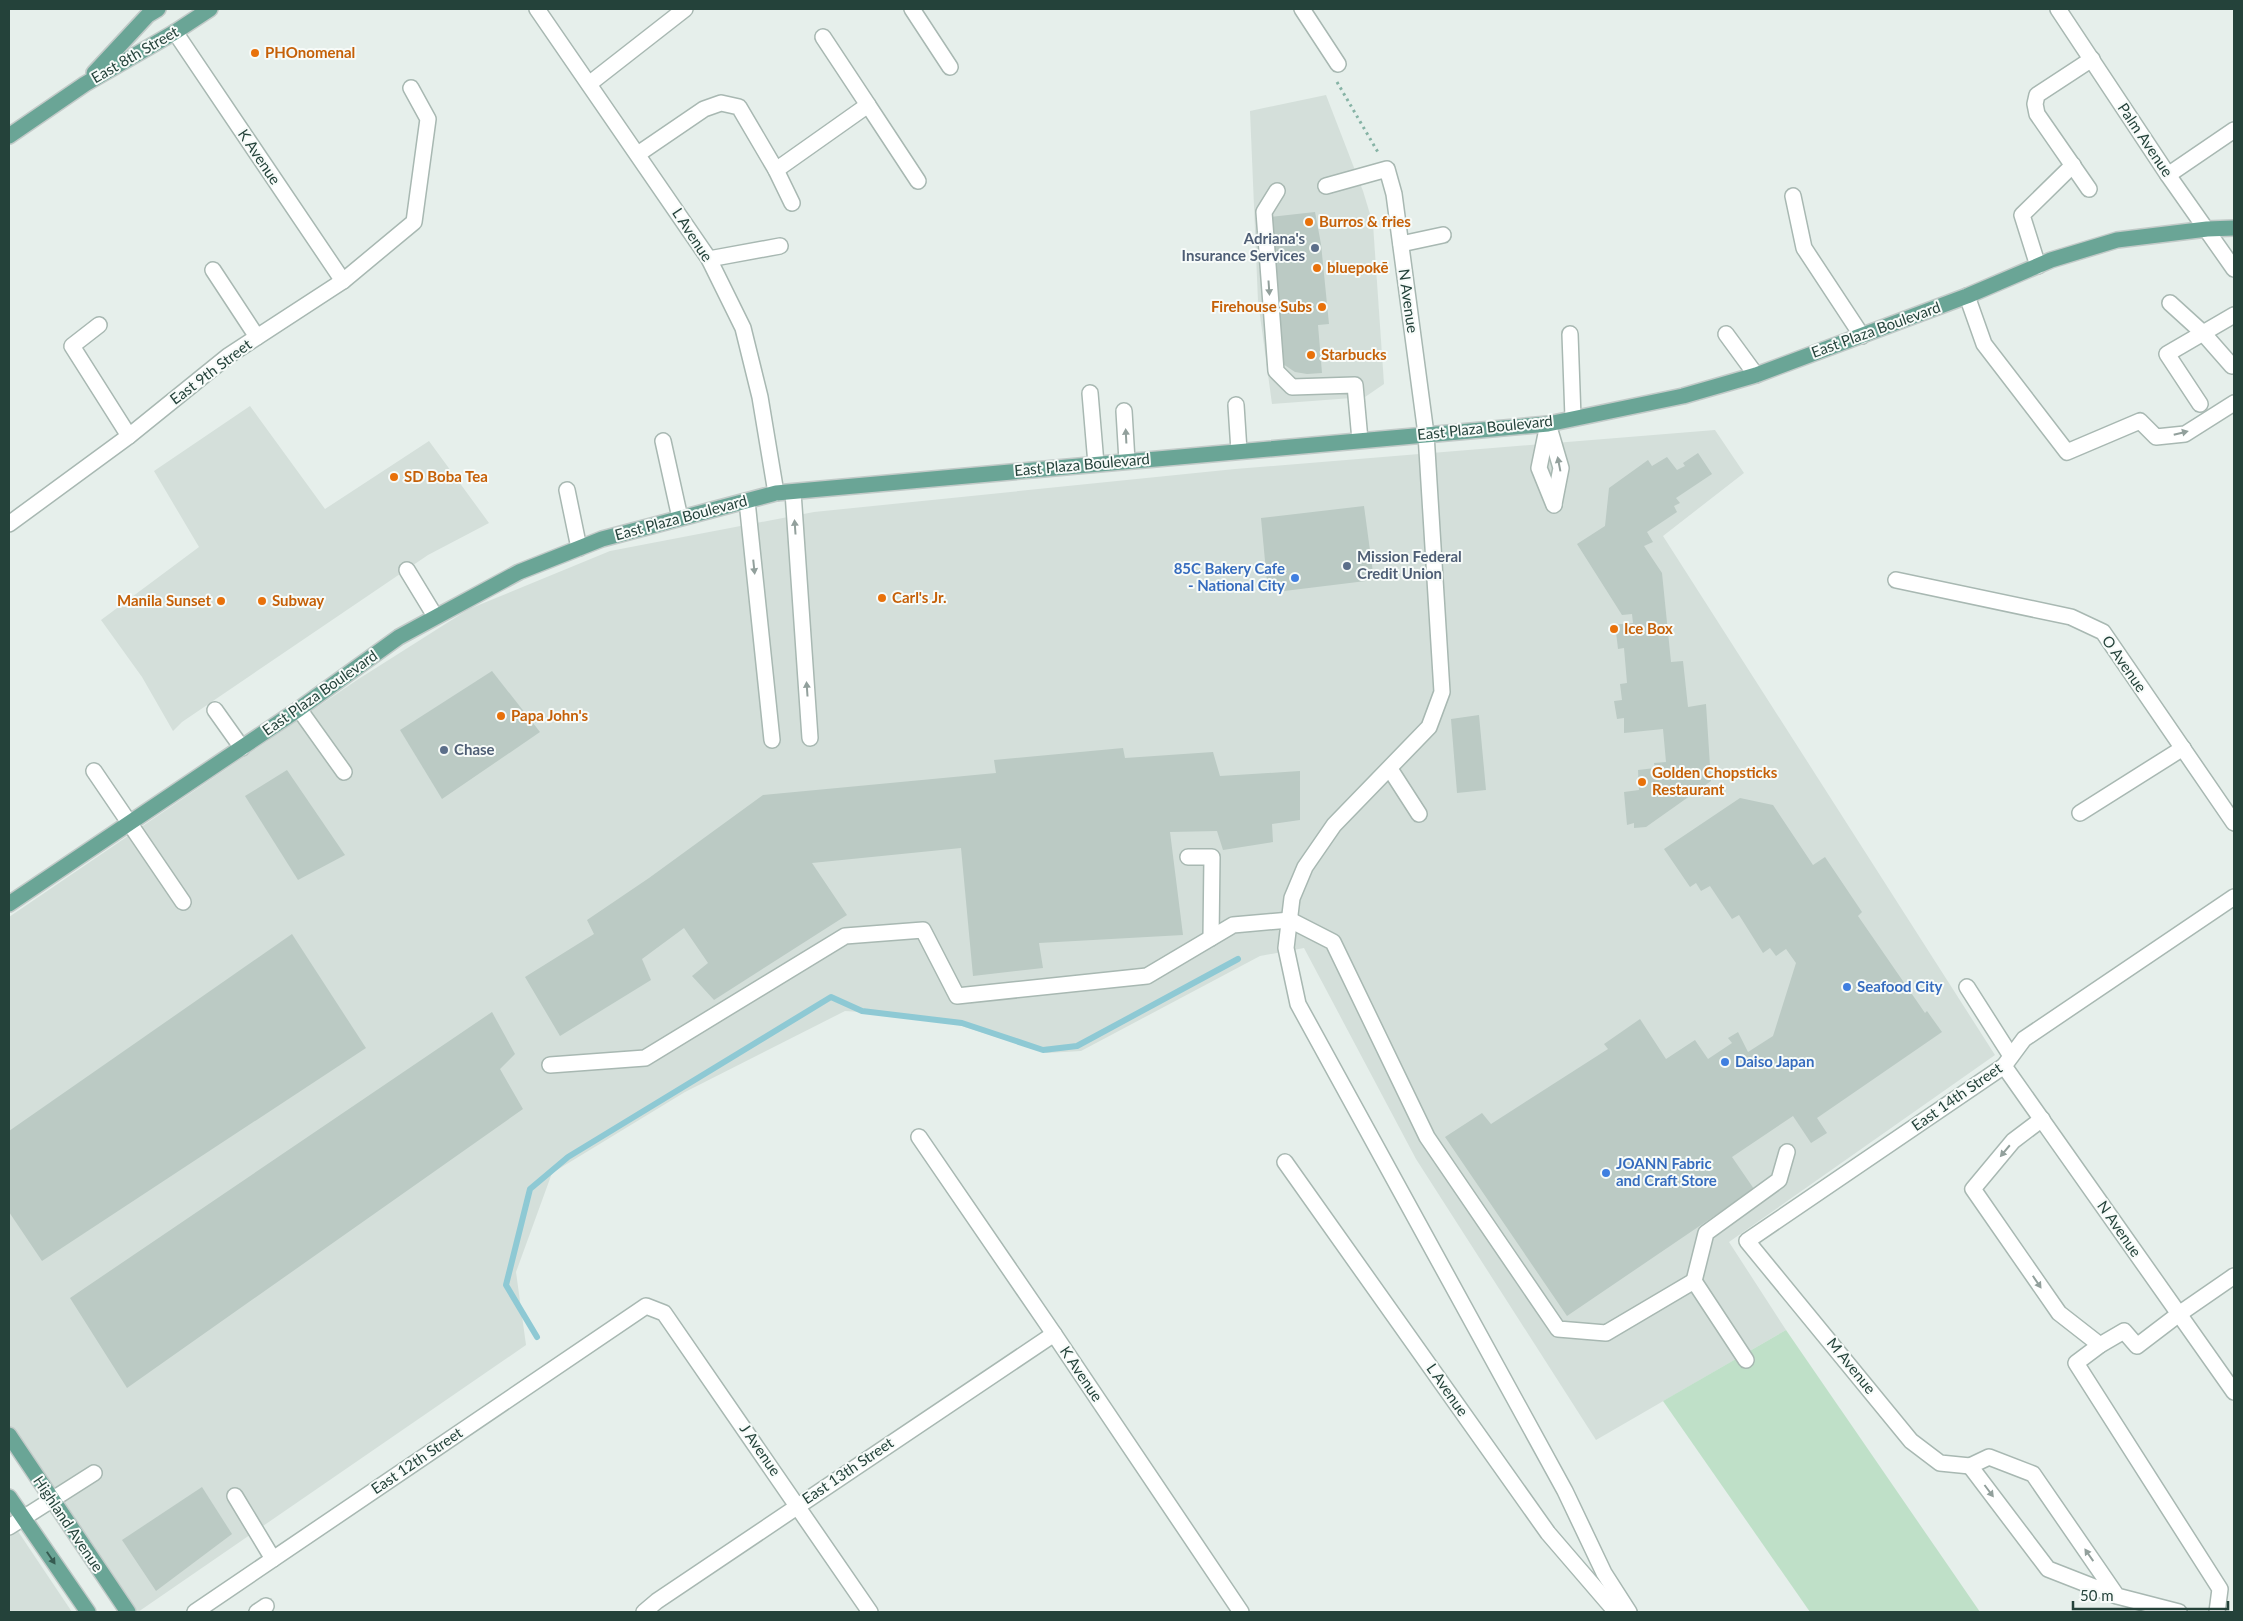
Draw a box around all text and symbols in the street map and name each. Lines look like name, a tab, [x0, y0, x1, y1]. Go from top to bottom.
street label: East 8th Street	[88, 22, 182, 86]
place label: PHOnomenal	[265, 43, 355, 61]
marker: PHOnomenal	[249, 47, 261, 59]
street label: Palm Avenue	[2115, 99, 2177, 180]
street label: K Avenue	[235, 125, 285, 188]
street label: L Avenue	[669, 204, 717, 265]
place label: Burros & fries	[1319, 212, 1411, 230]
marker: Burros & fries	[1303, 216, 1315, 228]
place label: Adriana's Insurance Services	[1182, 229, 1305, 264]
marker: Adriana's Insurance Services	[1309, 242, 1321, 254]
place label: bluepokē	[1327, 258, 1389, 276]
marker: bluepokē	[1311, 262, 1323, 274]
street label: N Avenue	[1396, 268, 1422, 334]
one-way arrow	[1266, 281, 1274, 297]
place label: Firehouse Subs	[1211, 297, 1312, 315]
street label: East Plaza Boulevard	[1809, 297, 1943, 361]
marker: Firehouse Subs	[1316, 301, 1328, 313]
street label: East 9th Street	[166, 334, 255, 408]
place label: Starbucks	[1321, 345, 1387, 363]
marker: Starbucks	[1305, 349, 1317, 361]
street label: East Plaza Boulevard	[1416, 411, 1554, 443]
one-way arrow	[1121, 428, 1129, 444]
one-way arrow	[2173, 429, 2189, 437]
street label: East Plaza Boulevard	[1013, 449, 1151, 479]
one-way arrow	[1554, 455, 1562, 471]
place label: SD Boba Tea	[404, 467, 488, 485]
marker: SD Boba Tea	[388, 471, 400, 483]
street label: East Plaza Boulevard	[613, 491, 749, 543]
one-way arrow	[791, 519, 799, 535]
place label: Mission Federal Credit Union	[1357, 547, 1462, 582]
one-way arrow	[750, 559, 758, 575]
place label: 85C Bakery Cafe - National City	[1174, 559, 1285, 594]
marker: Mission Federal Credit Union	[1341, 560, 1353, 572]
marker: 85C Bakery Cafe - National City	[1289, 572, 1301, 584]
place label: Carl's Jr.	[892, 588, 946, 606]
place label: Manila Sunset	[117, 591, 211, 609]
place label: Subway	[272, 591, 324, 609]
marker: Carl's Jr.	[876, 592, 888, 604]
marker: Manila Sunset	[215, 595, 227, 607]
marker: Subway	[256, 595, 268, 607]
place label: Ice Box	[1624, 619, 1673, 637]
marker: Ice Box	[1608, 623, 1620, 635]
street label: O Avenue	[2099, 632, 2151, 695]
street label: East Plaza Boulevard	[259, 646, 380, 739]
one-way arrow	[802, 681, 810, 697]
place label: Papa John's	[511, 706, 589, 724]
marker: Papa John's	[495, 710, 507, 722]
place label: Chase	[454, 740, 495, 758]
marker: Chase	[438, 744, 450, 756]
place label: Golden Chopsticks Restaurant	[1652, 763, 1778, 798]
marker: Golden Chopsticks Restaurant	[1636, 776, 1648, 788]
place label: Seafood City	[1857, 977, 1943, 995]
marker: Seafood City	[1841, 981, 1853, 993]
place label: Daiso Japan	[1735, 1052, 1814, 1070]
marker: Daiso Japan	[1719, 1056, 1731, 1068]
street label: East 14th Street	[1908, 1058, 2006, 1134]
one-way arrow	[2000, 1145, 2011, 1157]
place label: JOANN Fabric and Craft Store	[1616, 1154, 1717, 1189]
marker: JOANN Fabric and Craft Store	[1600, 1167, 1612, 1179]
street label: N Avenue	[2094, 1197, 2146, 1260]
one-way arrow	[2032, 1275, 2042, 1289]
street label: M Avenue	[1824, 1334, 1880, 1397]
street label: K Avenue	[1057, 1342, 1107, 1405]
street label: L Avenue	[1423, 1360, 1473, 1419]
street label: J Avenue	[736, 1420, 785, 1479]
street label: East 12th Street	[367, 1423, 466, 1497]
street label: East 13th Street	[798, 1433, 897, 1507]
street label: Highland Avenue	[30, 1472, 108, 1575]
one-way arrow	[1984, 1484, 1994, 1498]
one-way arrow	[2084, 1549, 2094, 1562]
one-way arrow	[46, 1551, 56, 1565]
scale bar	[2073, 1578, 2228, 1610]
text: 50 m	[2080, 1586, 2114, 1604]

